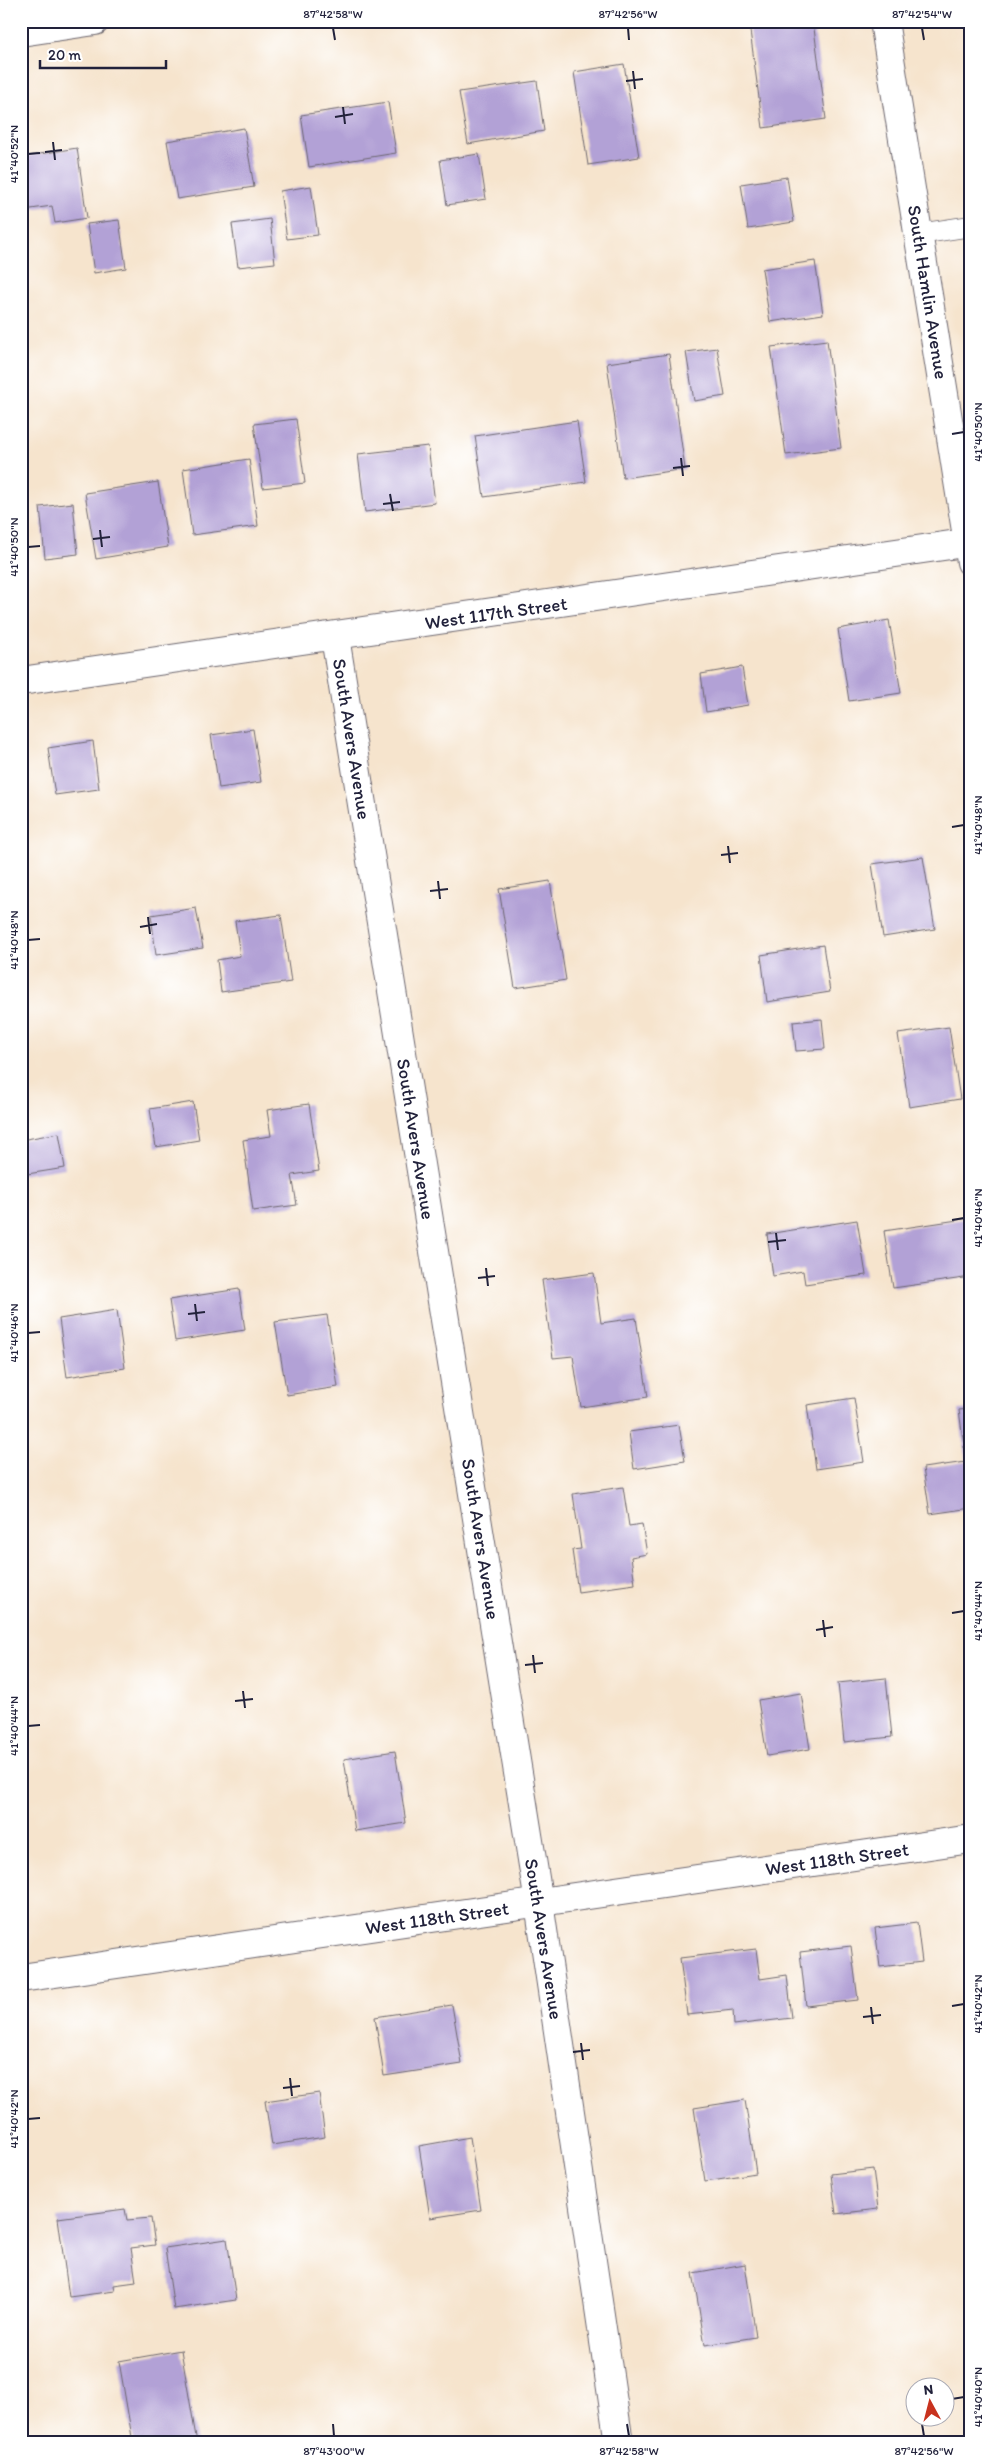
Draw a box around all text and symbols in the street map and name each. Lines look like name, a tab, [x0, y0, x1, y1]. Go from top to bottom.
text: 87°42'58"W	[303, 7, 363, 21]
text: 87°42'56"W	[598, 7, 658, 21]
text: 87°42'54"W	[892, 7, 952, 21]
scale bar	[40, 38, 166, 70]
text: 20 m	[48, 46, 82, 64]
text: 41°40'52"N	[7, 125, 21, 183]
street label: South Hamlin Avenue	[903, 203, 953, 381]
text: 41°40'50"N	[971, 402, 985, 462]
text: 41°40'50"N	[7, 517, 21, 577]
street label: West 117th Street	[423, 592, 569, 634]
street label: South Avers Avenue	[328, 657, 376, 821]
text: 41°40'48"N	[971, 795, 985, 855]
text: 41°40'48"N	[7, 910, 21, 970]
street label: South Avers Avenue	[392, 1057, 440, 1221]
text: 41°40'46"N	[971, 1188, 985, 1248]
text: 41°40'46"N	[7, 1303, 21, 1363]
street label: South Avers Avenue	[457, 1457, 505, 1621]
text: 41°40'44"N	[971, 1581, 985, 1641]
text: 41°40'44"N	[7, 1696, 21, 1756]
street label: West 118th Street	[764, 1838, 910, 1880]
street label: South Avers Avenue	[520, 1857, 568, 2021]
street label: West 118th Street	[364, 1897, 510, 1939]
text: 41°40'42"N	[971, 1974, 985, 2034]
text: 41°40'42"N	[7, 2089, 21, 2149]
text: 41°40'40"N	[971, 2367, 985, 2427]
north arrow	[904, 2376, 954, 2426]
text: N	[923, 2381, 934, 2399]
text: 87°43'00"W	[303, 2444, 365, 2458]
text: 87°42'58"W	[599, 2444, 659, 2458]
text: 87°42'56"W	[894, 2444, 954, 2458]

